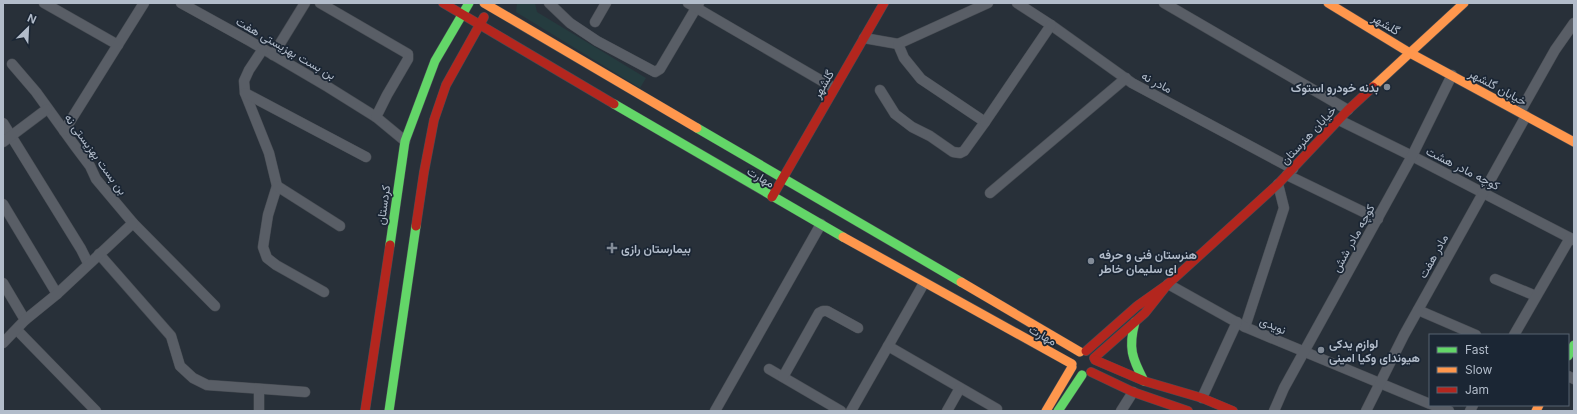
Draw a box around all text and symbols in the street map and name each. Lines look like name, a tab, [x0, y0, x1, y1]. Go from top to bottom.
north arrow	[8, 8, 48, 48]
street label: گلشهر	[1368, 9, 1403, 39]
text: N	[25, 11, 39, 27]
street label: بن بست بهزیستی هفت	[233, 13, 339, 84]
street label: خیابان گلشهر	[1465, 65, 1530, 109]
street label: گلشهر	[809, 67, 838, 102]
street label: مادر نه	[1139, 68, 1175, 97]
place label: بدنه خودرو استوک	[1291, 80, 1379, 96]
marker: بدنه خودرو استوک	[1382, 82, 1392, 92]
street label: خیابان هنرستان	[1277, 102, 1340, 168]
street label: بن بست بهزیستی نه	[61, 110, 131, 198]
street label: کوچه مادر هشت	[1423, 143, 1502, 194]
street label: مهارت	[744, 163, 777, 192]
street label: کردستان	[373, 184, 394, 226]
street label: کوچه مادر شش	[1328, 201, 1379, 275]
street label: مادر هفت	[1415, 231, 1452, 281]
place label: بیمارستان رازی	[621, 241, 691, 257]
marker: بیمارستان رازی	[606, 242, 618, 254]
place label: هنرستان فنی و حرفه ای سلیمان خاطر	[1098, 247, 1197, 277]
marker: هنرستان فنی و حرفه ای سلیمان خاطر	[1086, 256, 1096, 266]
street label: نویدی	[1257, 313, 1289, 338]
street label: مهارت	[1026, 321, 1059, 350]
legend	[1429, 334, 1569, 406]
place label: لوازم یدکى هیونداى وکیا امینى	[1329, 336, 1420, 366]
text: Fast	[1465, 342, 1489, 357]
marker: لوازم یدکى هیونداى وکیا امینى	[1316, 345, 1326, 355]
text: Slow	[1465, 362, 1493, 377]
text: Jam	[1465, 382, 1489, 397]

